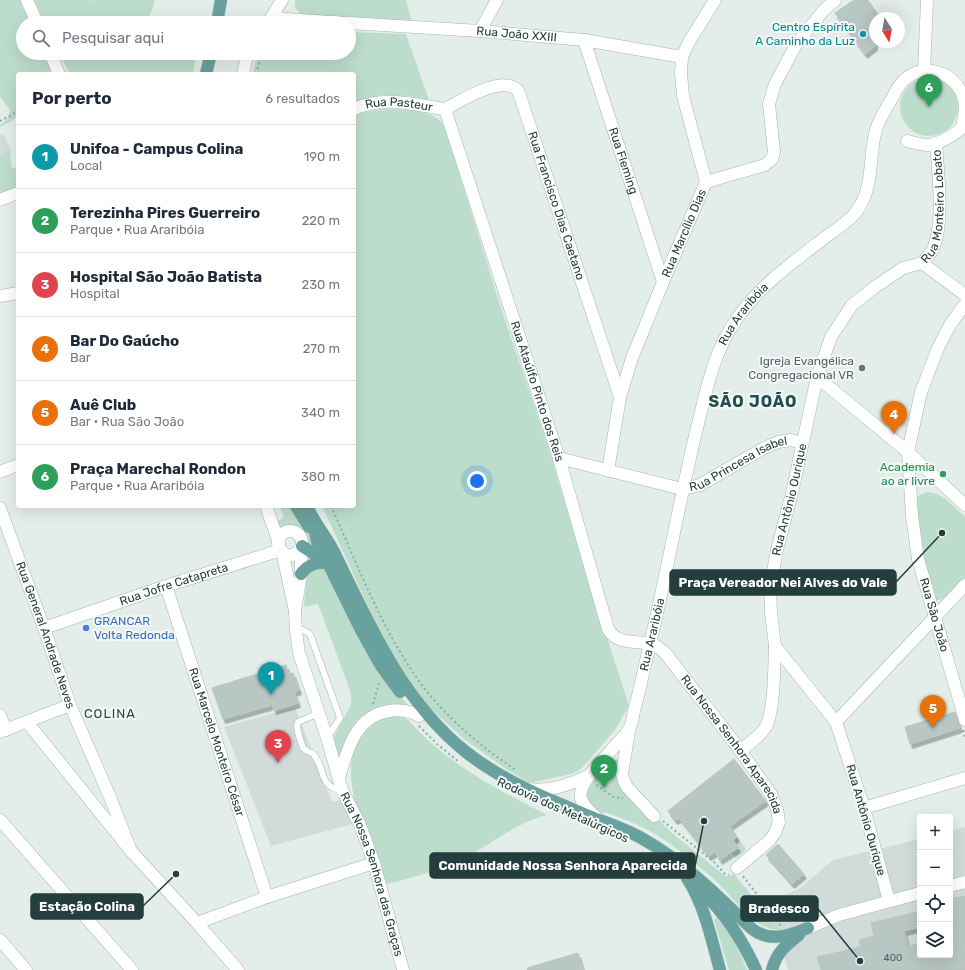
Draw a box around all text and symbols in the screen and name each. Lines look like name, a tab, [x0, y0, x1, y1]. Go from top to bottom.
north arrow	[869, 12, 905, 48]
search box	[16, 16, 356, 60]
place label: Centro Espírita A Caminho da Luz	[755, 20, 855, 48]
street label: Rua João XXIII	[476, 24, 557, 45]
icon: search	[30, 27, 52, 49]
text: Pesquisar aqui	[62, 29, 164, 47]
marker: Centro Espírita A Caminho da Luz	[858, 29, 868, 39]
pin: 6	[916, 74, 942, 107]
text: Por perto	[32, 88, 112, 108]
text: 6 resultados	[265, 91, 340, 106]
street label: Rua Pasteur	[364, 95, 434, 114]
street label: Rua Fleming	[606, 126, 641, 196]
street label: Rua Francisco Dias Caetano	[525, 129, 588, 282]
text: Unifoa - Campus Colina	[70, 140, 243, 158]
text: 1	[42, 149, 48, 164]
text: 190 m	[304, 149, 340, 164]
street label: Rua Monteiro Lobato	[918, 149, 947, 266]
text: Local	[70, 158, 102, 173]
street label: Rua Marcílio Dias	[659, 187, 709, 279]
text: Terezinha Pires Guerreiro	[70, 204, 260, 222]
text: 2	[41, 213, 49, 228]
text: 220 m	[302, 213, 340, 228]
text: Parque · Rua Araribóia	[70, 222, 204, 237]
text: Hospital São João Batista	[70, 268, 262, 286]
text: 3	[41, 277, 49, 292]
text: 230 m	[302, 277, 340, 292]
street label: Rua Araribóia	[716, 280, 771, 348]
text: Hospital	[70, 286, 120, 301]
street label: Rua Ataúlfo Pinto dos Reis	[508, 319, 567, 463]
text: Bar Do Gaúcho	[70, 332, 179, 350]
text: 4	[41, 341, 49, 356]
text: 270 m	[303, 341, 340, 356]
text: Bar	[70, 350, 91, 365]
place label: Igreja Evangélica Congregacional VR	[748, 354, 854, 382]
marker: Igreja Evangélica Congregacional VR	[857, 363, 867, 373]
district label: SÃO JOÃO	[709, 392, 797, 411]
text: Auê Club	[70, 396, 136, 414]
pin: 4	[881, 401, 907, 434]
text: 5	[41, 405, 49, 420]
text: 340 m	[301, 405, 340, 420]
text: Bar · Rua São João	[70, 414, 184, 429]
street label: Rua Princesa Isabel	[688, 434, 788, 494]
street label: Rua Antônio Ourique	[769, 442, 810, 557]
text: Praça Marechal Rondon	[70, 460, 246, 478]
place label: Academia ao ar livre	[880, 460, 935, 488]
text: 6	[41, 469, 49, 484]
text: 380 m	[301, 469, 340, 484]
marker: Academia ao ar livre	[938, 469, 948, 479]
your location	[467, 471, 487, 491]
text: Parque · Rua Araribóia	[70, 478, 204, 493]
street label: Rua General Andrade Neves	[13, 560, 78, 711]
street label: Rua Jofre Catapreta	[118, 560, 230, 608]
callout: Praça Vereador Nei Alves do Vale	[670, 570, 896, 595]
text: Praça Vereador Nei Alves do Vale	[678, 575, 888, 590]
street label: Rua São João	[917, 576, 952, 654]
street label: Rua Araribóia	[637, 597, 667, 672]
place label: GRANCAR Volta Redonda	[94, 614, 175, 642]
marker: GRANCAR Volta Redonda	[81, 623, 91, 633]
pin: 1	[258, 662, 284, 695]
street label: Rua Marcelo Monteiro César	[186, 666, 247, 819]
street label: Rua Nossa Senhora Aparecida	[678, 672, 785, 815]
pin: 5	[920, 695, 946, 728]
district label: COLINA	[84, 706, 136, 721]
pin: 3	[265, 730, 291, 763]
pin: 2	[591, 755, 617, 788]
street label: Rua Antônio Ourique	[843, 763, 889, 877]
street label: Rodovia dos Metalúrgicos	[495, 775, 631, 845]
street label: Rua Nossa Senhora das Graças	[337, 790, 406, 958]
map controls	[917, 814, 953, 958]
button: +	[917, 814, 953, 850]
button: −	[917, 850, 953, 886]
callout: Comunidade Nossa Senhora Aparecida	[430, 853, 695, 878]
text: Comunidade Nossa Senhora Aparecida	[438, 858, 688, 873]
button: locate	[917, 886, 953, 922]
callout: Estação Colina	[31, 894, 143, 919]
callout: Bradesco	[741, 896, 818, 921]
text: Estação Colina	[39, 899, 135, 914]
text: Bradesco	[748, 901, 810, 916]
button: layers	[917, 922, 953, 958]
house number: 400	[884, 952, 902, 964]

